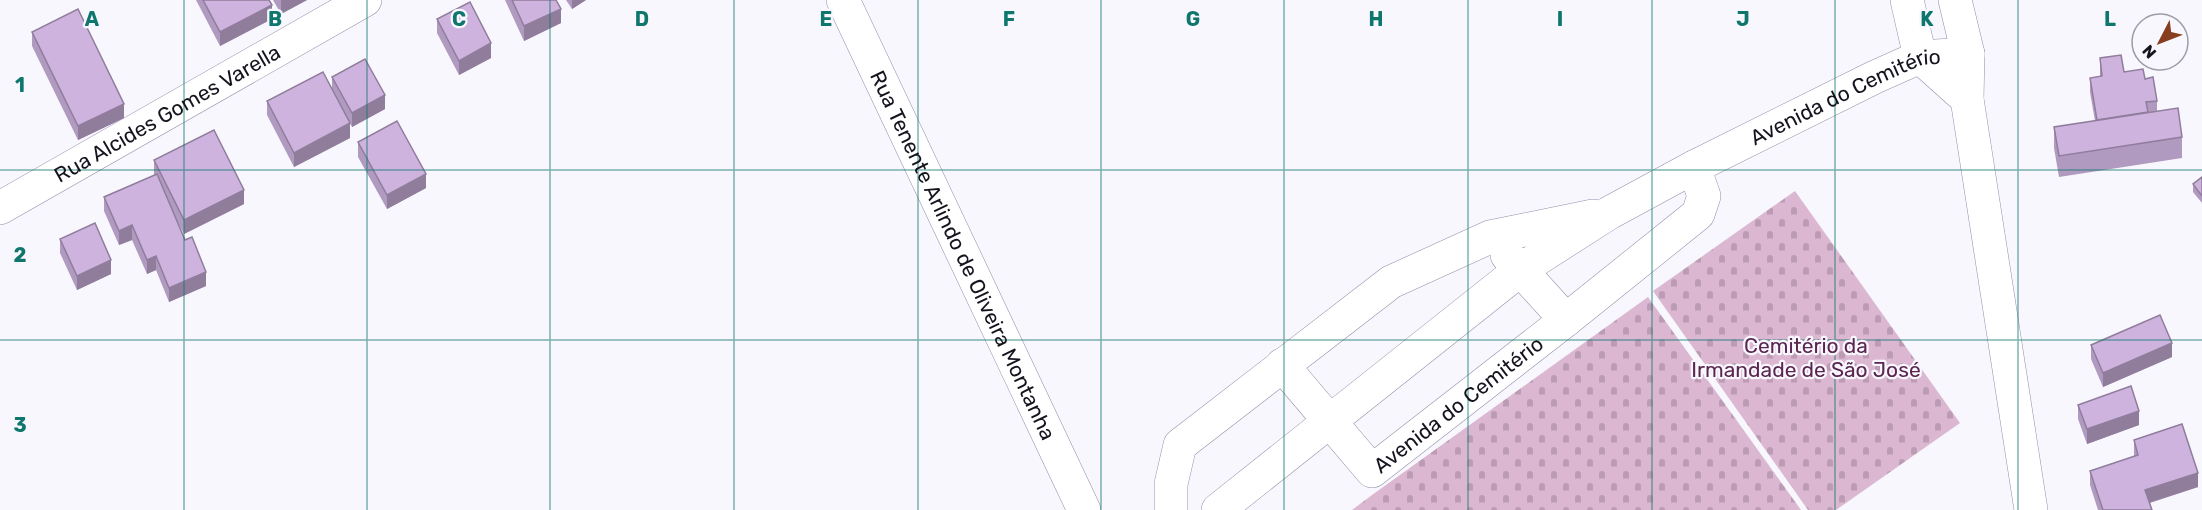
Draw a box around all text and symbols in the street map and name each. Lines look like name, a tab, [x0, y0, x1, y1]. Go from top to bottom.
text: A	[85, 7, 100, 31]
text: B	[268, 7, 282, 31]
text: C	[452, 7, 466, 31]
text: D	[635, 7, 649, 31]
text: E	[820, 7, 832, 31]
text: F	[1003, 7, 1015, 31]
text: G	[1186, 7, 1200, 31]
text: H	[1369, 7, 1383, 31]
text: I	[1557, 7, 1563, 31]
text: J	[1736, 7, 1750, 31]
text: K	[1920, 7, 1934, 31]
text: L	[2104, 7, 2116, 31]
north arrow	[2130, 12, 2190, 72]
street label: Rua Alcides Gomes Varella	[49, 39, 284, 187]
text: N	[2138, 41, 2160, 62]
street label: Avenida do Cemitério	[1746, 43, 1941, 150]
street label: Rua Tenente Arlindo de Oliveira Montanha	[866, 66, 1061, 444]
text: 1	[15, 73, 25, 97]
text: 2	[14, 243, 27, 267]
street label: Avenida do Cemitério	[1368, 330, 1548, 478]
park label: Cemitério da Irmandade de São José	[1691, 333, 1921, 382]
text: 3	[13, 413, 27, 437]

